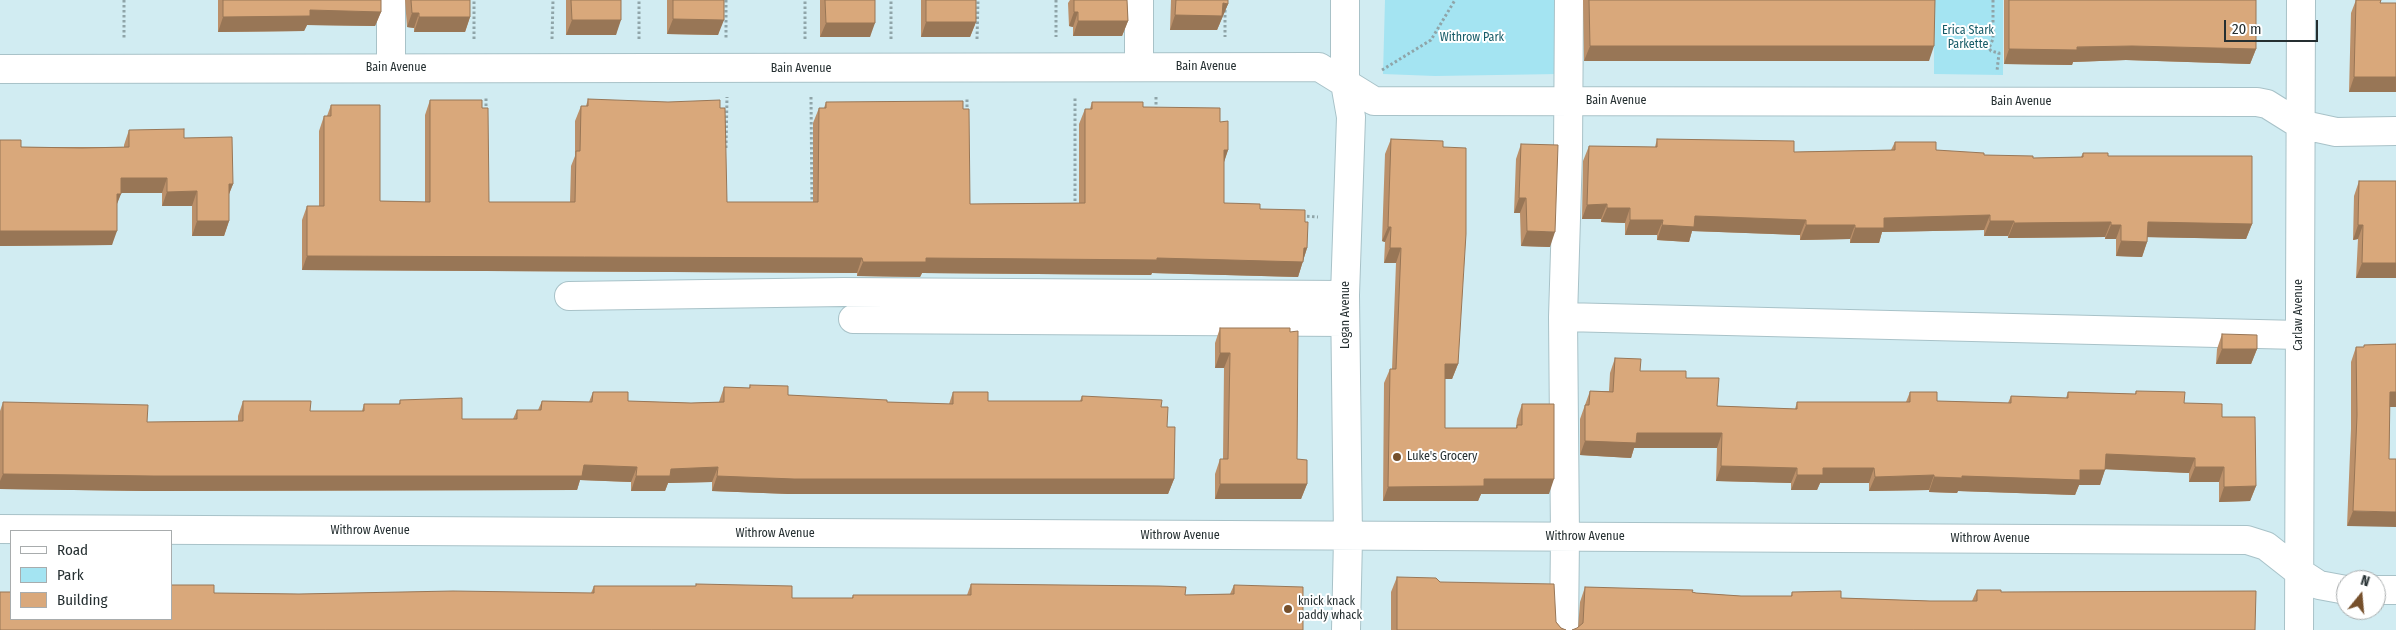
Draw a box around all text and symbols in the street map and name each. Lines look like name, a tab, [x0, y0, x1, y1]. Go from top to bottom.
scale bar	[2226, 10, 2320, 42]
text: 20 m	[2232, 20, 2262, 38]
park label: Erica Stark Parkette	[1942, 24, 1994, 52]
park label: Withrow Park	[1440, 31, 1504, 45]
street label: Bain Avenue	[1176, 60, 1236, 74]
street label: Bain Avenue	[366, 61, 426, 75]
street label: Bain Avenue	[771, 62, 831, 76]
street label: Bain Avenue	[1586, 94, 1646, 108]
street label: Bain Avenue	[1991, 95, 2051, 109]
street label: Carlaw Avenue	[2292, 279, 2306, 351]
street label: Logan Avenue	[1339, 281, 1353, 349]
place label: Luke's Grocery	[1407, 450, 1477, 464]
marker: Luke's Grocery	[1391, 451, 1403, 463]
street label: Withrow Avenue	[330, 524, 410, 538]
street label: Withrow Avenue	[735, 527, 815, 541]
street label: Withrow Avenue	[1140, 529, 1220, 543]
legend	[10, 530, 172, 620]
street label: Withrow Avenue	[1545, 530, 1625, 544]
street label: Withrow Avenue	[1950, 532, 2030, 546]
text: Road	[57, 541, 88, 559]
text: Park	[57, 566, 84, 584]
north arrow	[2336, 570, 2386, 620]
text: N	[2359, 572, 2372, 590]
text: Building	[57, 591, 108, 609]
place label: knick knack paddy whack	[1298, 595, 1362, 623]
marker: knick knack paddy whack	[1282, 603, 1294, 615]

